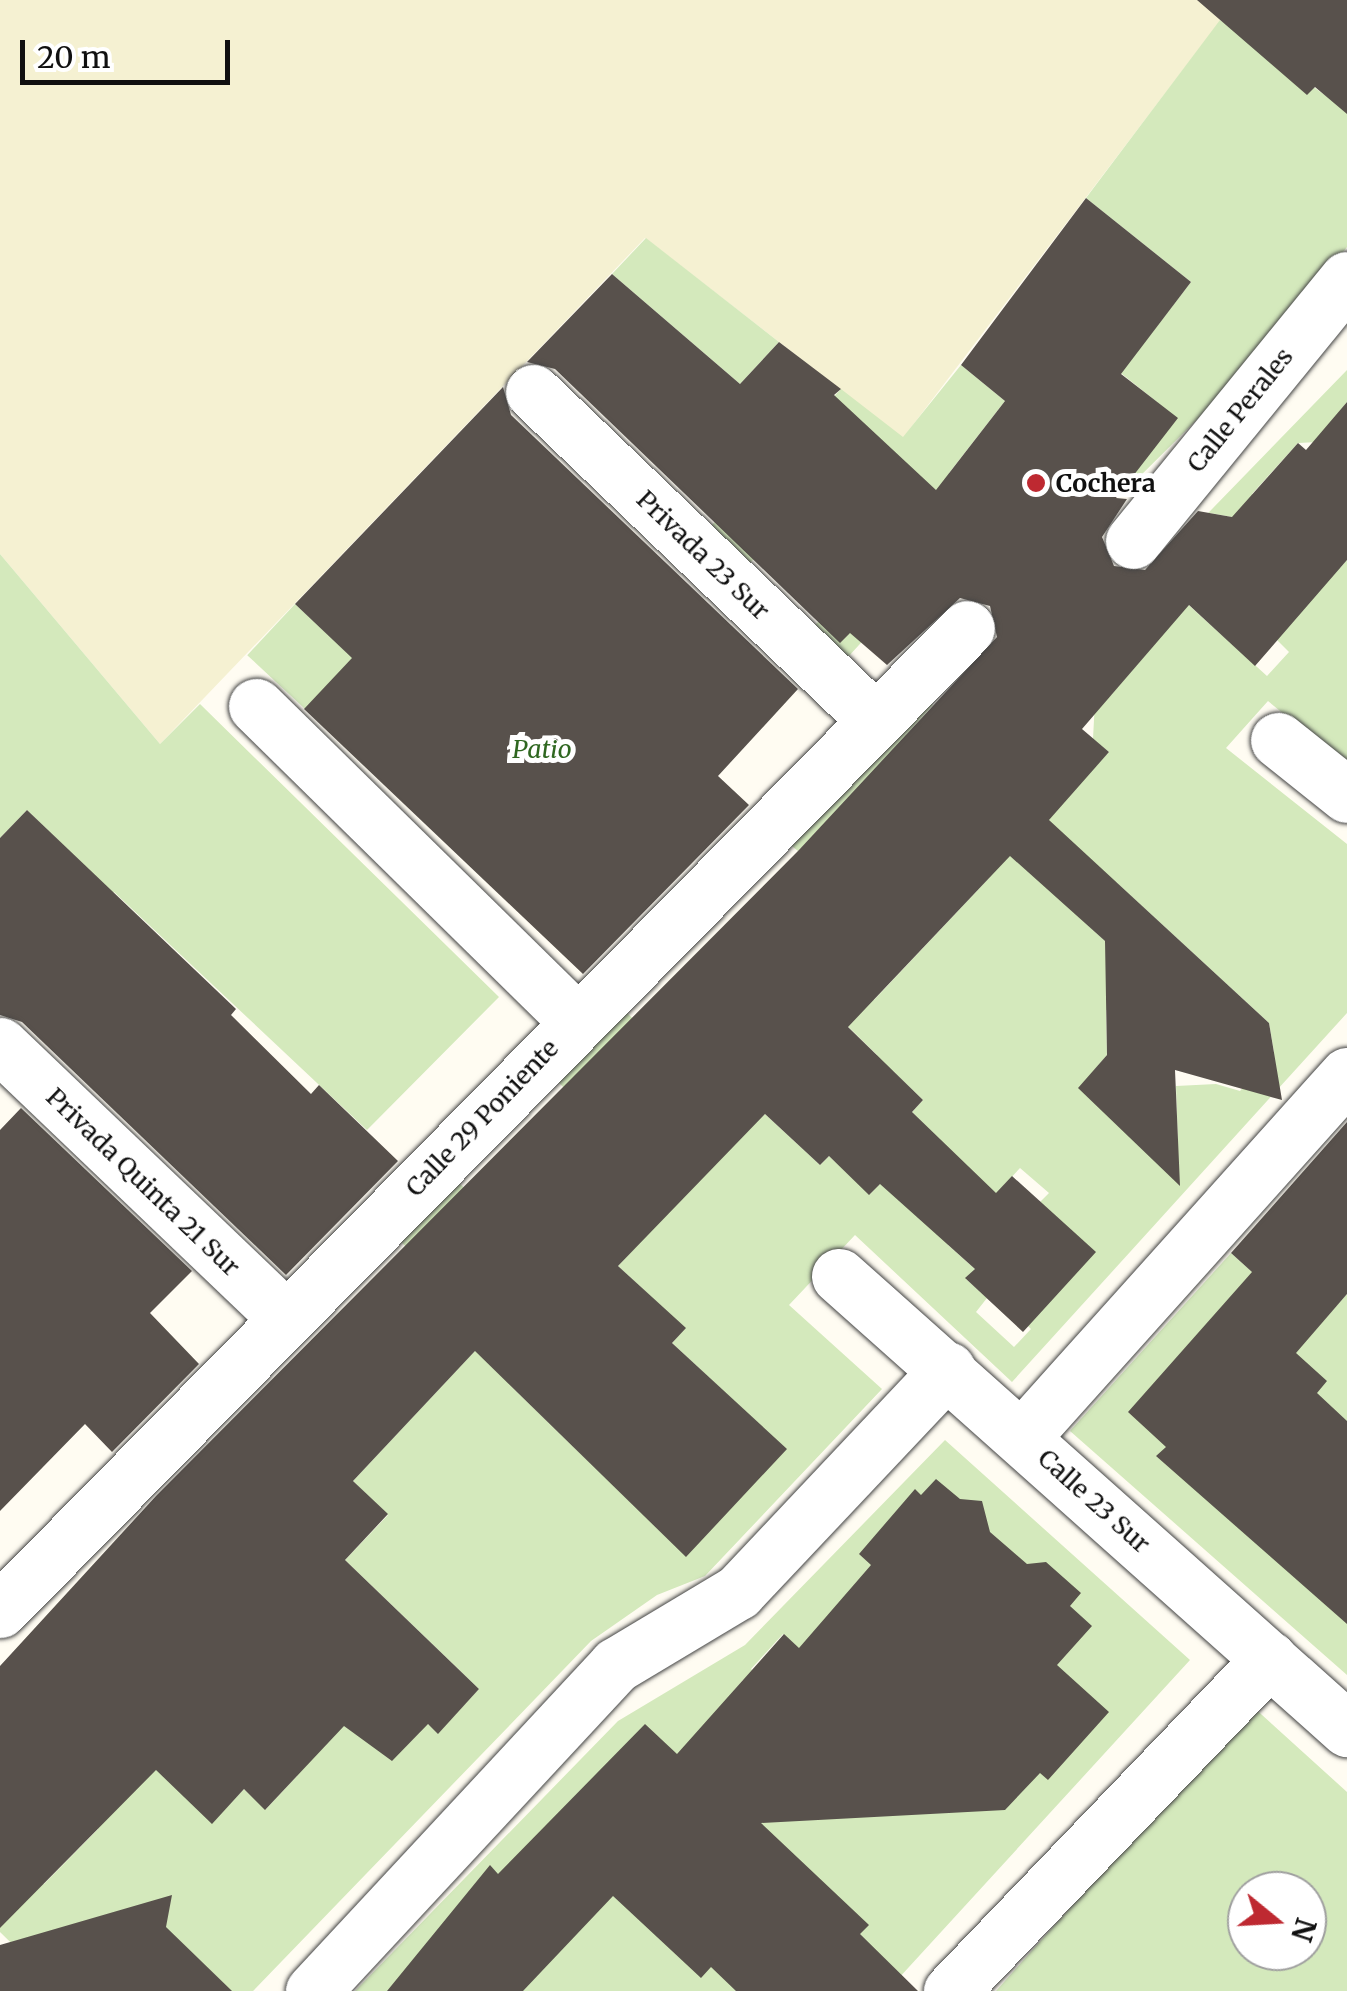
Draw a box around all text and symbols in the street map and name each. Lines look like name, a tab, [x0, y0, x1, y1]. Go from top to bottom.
scale bar	[25, 20, 235, 82]
text: 20 m	[37, 38, 110, 76]
street label: Calle Perales	[1181, 342, 1299, 478]
place label: Cochera	[1056, 468, 1156, 498]
marker: Cochera	[1025, 472, 1047, 494]
street label: Privada 23 Sur	[630, 484, 776, 626]
park label: Patio	[512, 734, 572, 764]
street label: Calle 29 Poniente	[400, 1033, 564, 1203]
street label: Privada Quinta 21 Sur	[40, 1082, 246, 1282]
street label: Calle 23 Sur	[1032, 1443, 1156, 1559]
north arrow	[1227, 1871, 1327, 1971]
text: N	[1283, 1914, 1324, 1946]

